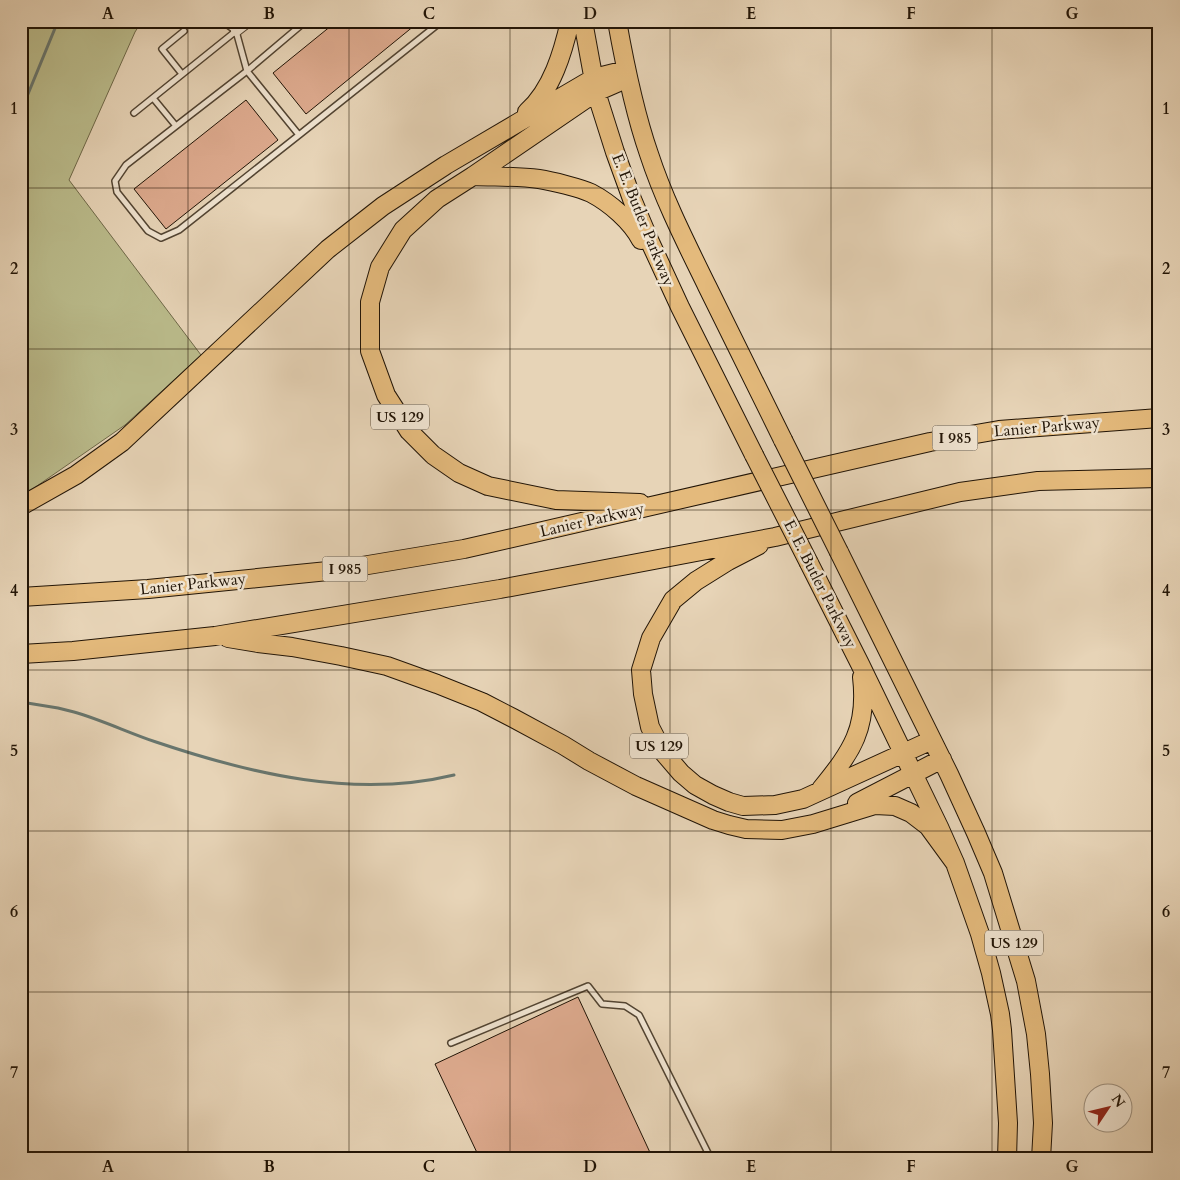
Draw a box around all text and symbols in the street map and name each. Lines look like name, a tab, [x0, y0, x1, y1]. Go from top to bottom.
text: A	[102, 3, 114, 25]
text: B	[263, 3, 275, 25]
text: C	[423, 3, 435, 25]
text: D	[583, 3, 597, 25]
text: E	[746, 3, 756, 25]
text: F	[906, 3, 916, 25]
text: G	[1065, 3, 1079, 25]
text: 1	[10, 98, 18, 120]
text: 1	[1162, 98, 1170, 120]
street label: E. E. Butler Parkway	[606, 150, 680, 290]
text: 2	[10, 258, 18, 280]
text: 2	[1162, 258, 1170, 280]
road number: US 129	[371, 404, 429, 430]
street label: Lanier Parkway	[993, 411, 1102, 443]
text: 3	[10, 419, 18, 441]
text: 3	[1162, 419, 1170, 441]
road number: I 985	[932, 426, 978, 450]
street label: Lanier Parkway	[538, 497, 647, 543]
street label: E. E. Butler Parkway	[778, 516, 862, 653]
road number: I 985	[322, 556, 368, 582]
street label: Lanier Parkway	[139, 567, 248, 601]
text: 4	[10, 580, 18, 602]
text: 4	[1162, 580, 1170, 602]
road number: US 129	[630, 734, 688, 758]
text: 5	[10, 740, 18, 762]
text: 5	[1162, 740, 1170, 762]
text: 6	[10, 901, 18, 923]
text: 6	[1162, 901, 1170, 923]
road number: US 129	[985, 930, 1043, 956]
text: 7	[10, 1062, 18, 1084]
text: 7	[1162, 1062, 1170, 1084]
north arrow	[1082, 1082, 1132, 1132]
text: N	[1107, 1090, 1130, 1111]
text: A	[102, 1156, 114, 1178]
text: B	[263, 1156, 275, 1178]
text: C	[423, 1156, 435, 1178]
text: D	[583, 1156, 597, 1178]
text: E	[746, 1156, 756, 1178]
text: F	[906, 1156, 916, 1178]
text: G	[1065, 1156, 1079, 1178]

